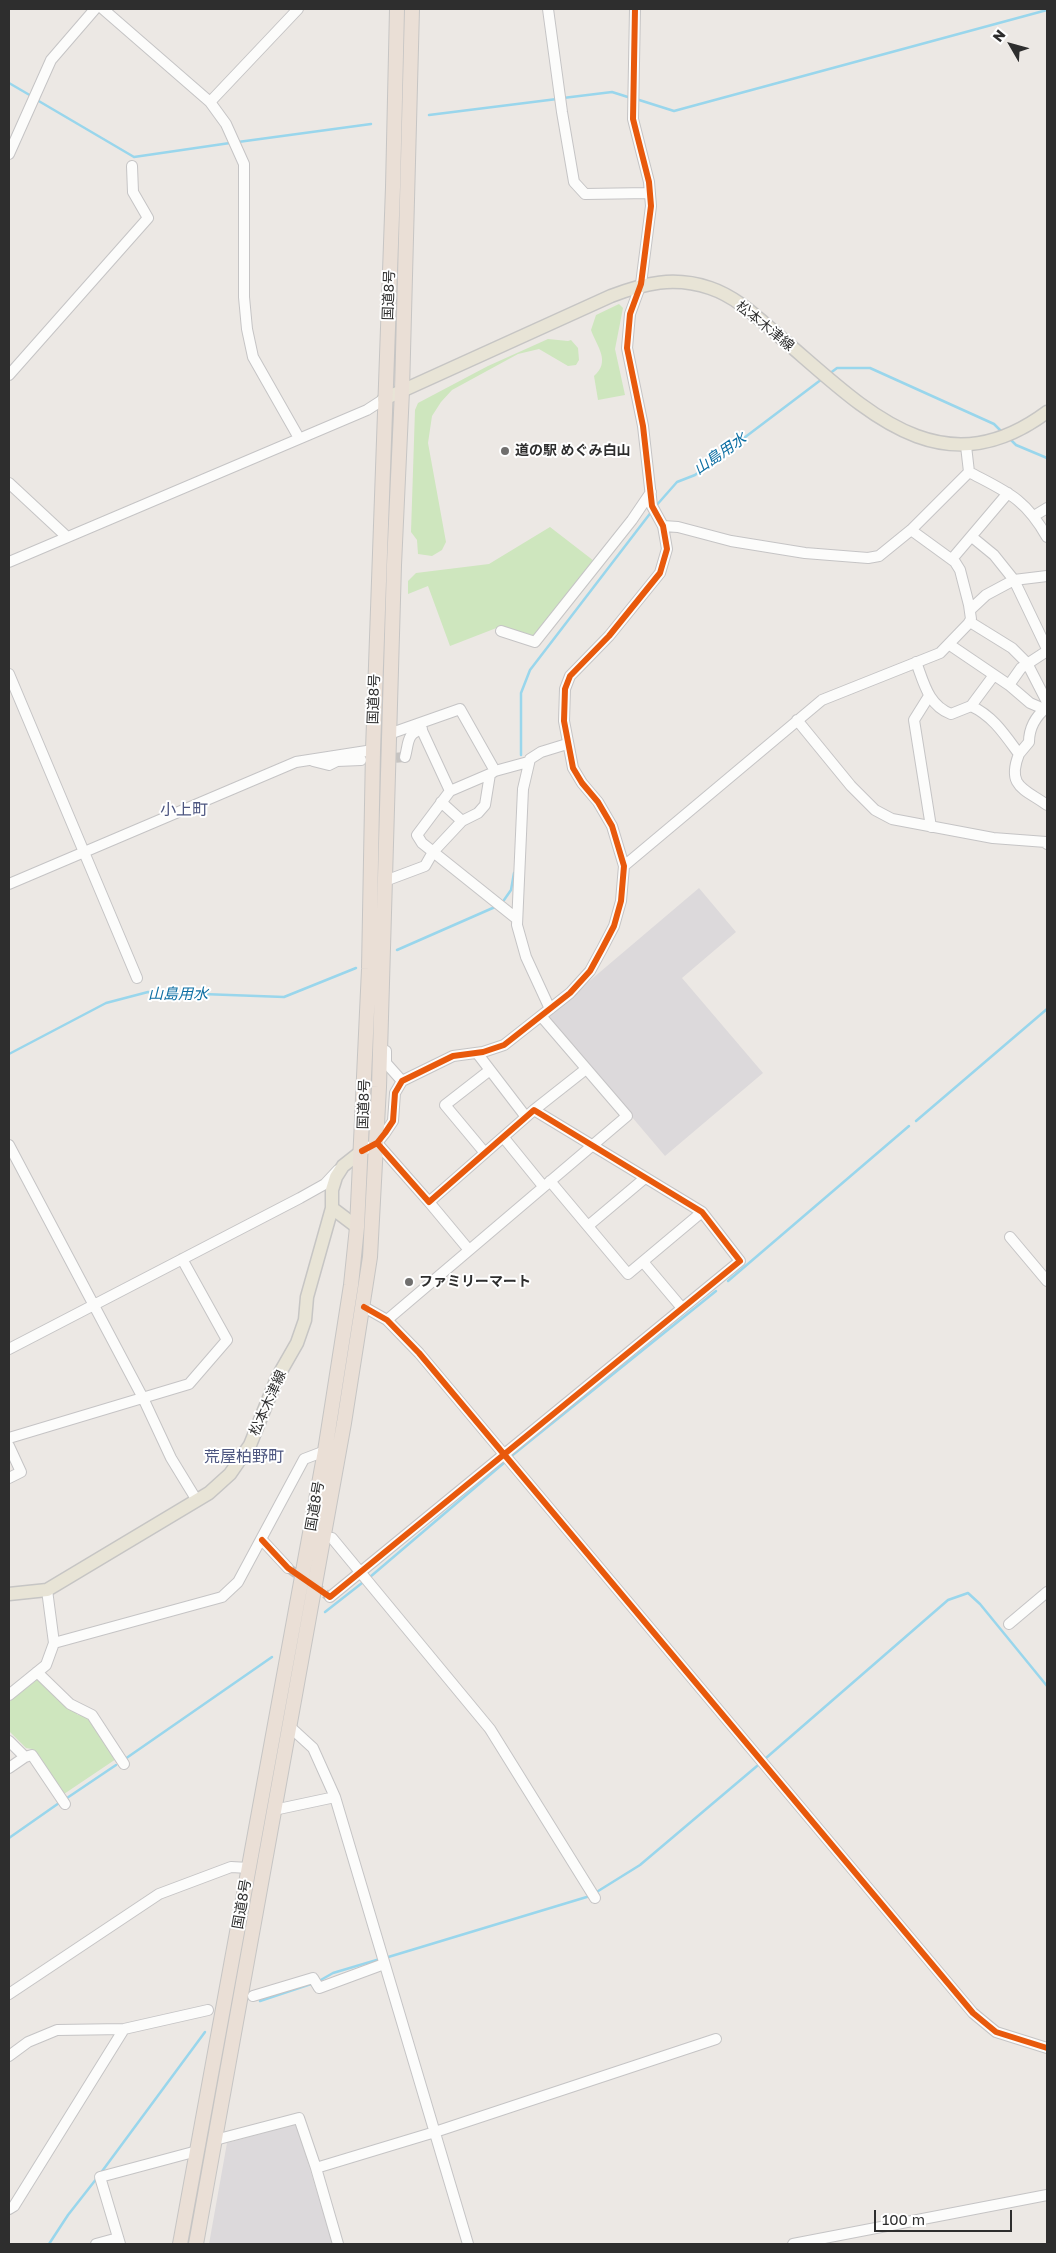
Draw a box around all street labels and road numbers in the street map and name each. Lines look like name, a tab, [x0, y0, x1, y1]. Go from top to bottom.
street label: 国道8号	[380, 269, 398, 321]
street label: 松本木津線	[733, 297, 797, 355]
street label: 国道8号	[365, 673, 383, 725]
street label: 国道8号	[355, 1078, 373, 1130]
street label: 松本木津線	[246, 1368, 290, 1438]
street label: 国道8号	[302, 1480, 328, 1532]
street label: 国道8号	[229, 1878, 255, 1930]

